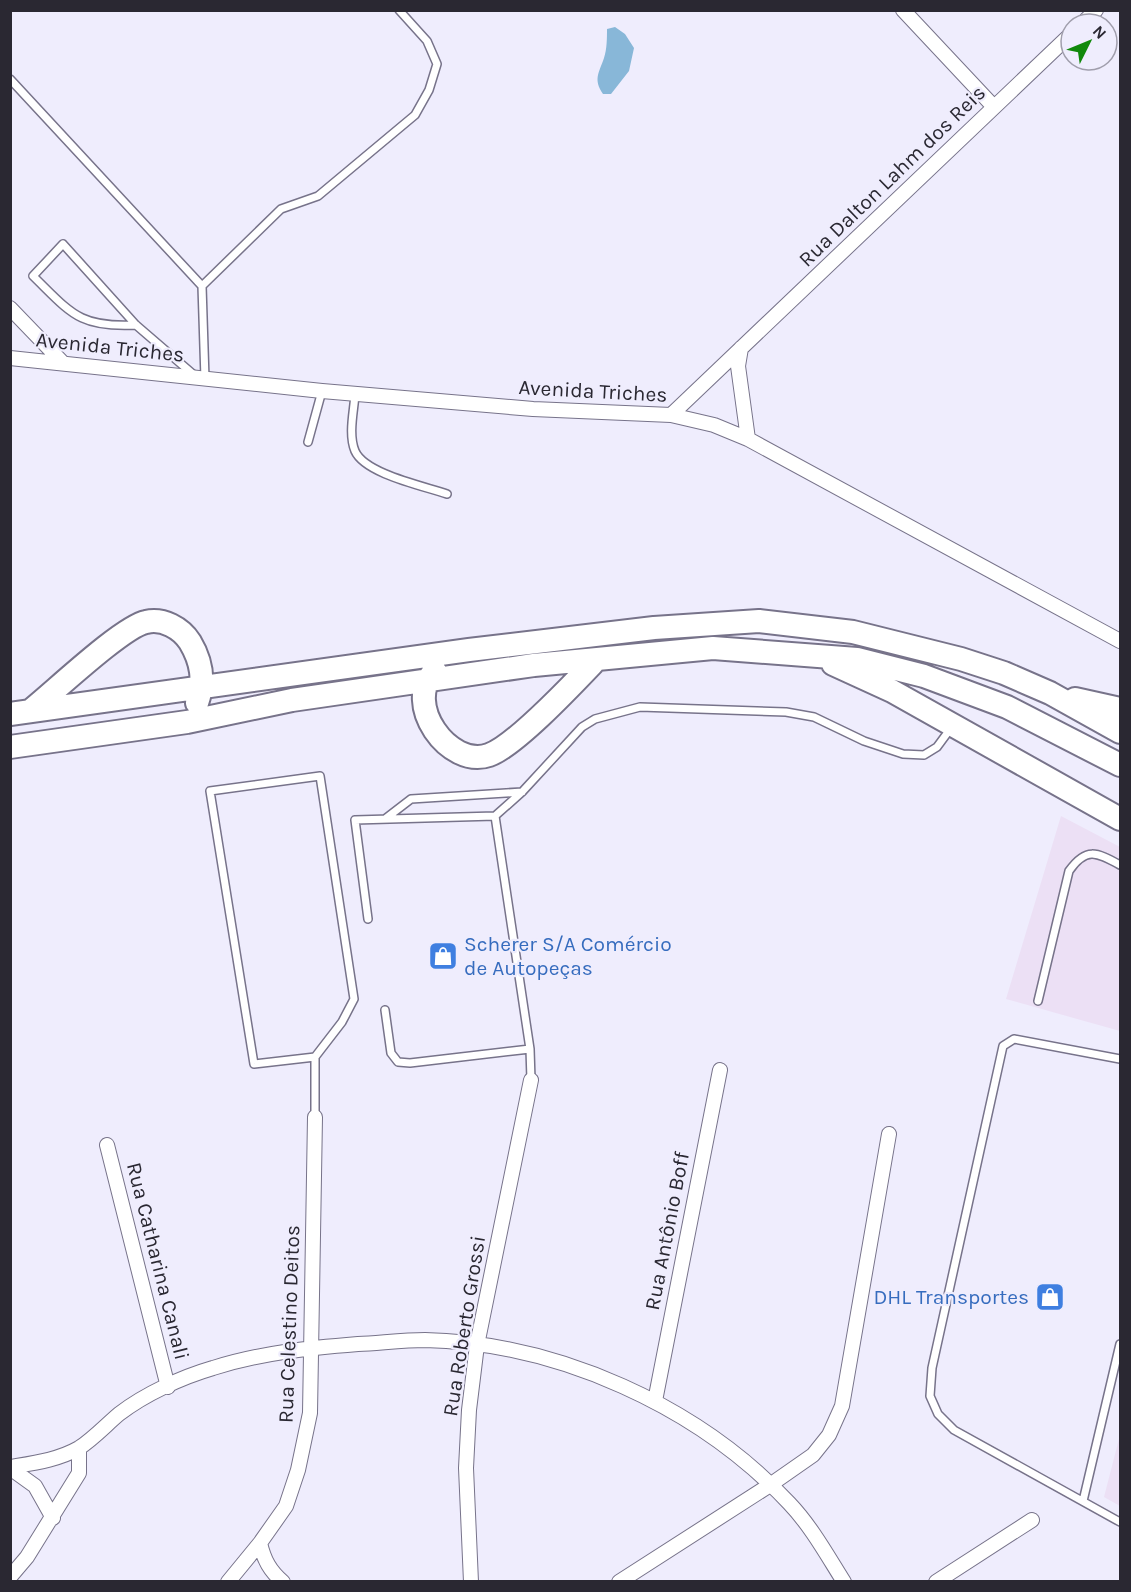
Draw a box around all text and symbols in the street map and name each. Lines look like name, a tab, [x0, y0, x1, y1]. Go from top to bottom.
north arrow	[1059, 12, 1119, 72]
text: N	[1089, 21, 1110, 43]
street label: Rua Dalton Lahm dos Reis	[794, 81, 990, 271]
street label: Avenida Triches	[35, 327, 185, 367]
street label: Avenida Triches	[518, 375, 668, 407]
place label: Scherer S/A Comércio de Autopeças	[464, 932, 672, 980]
shop icon: Scherer S/A Comércio de Autopeças	[427, 940, 459, 972]
street label: Rua Antônio Boff	[640, 1149, 694, 1312]
street label: Rua Catharina Canali	[122, 1160, 194, 1362]
street label: Rua Celestino Deitos	[274, 1225, 304, 1423]
street label: Rua Roberto Grossi	[438, 1234, 490, 1418]
shop icon: DHL Transportes	[1034, 1281, 1066, 1313]
place label: DHL Transportes	[873, 1285, 1029, 1309]

